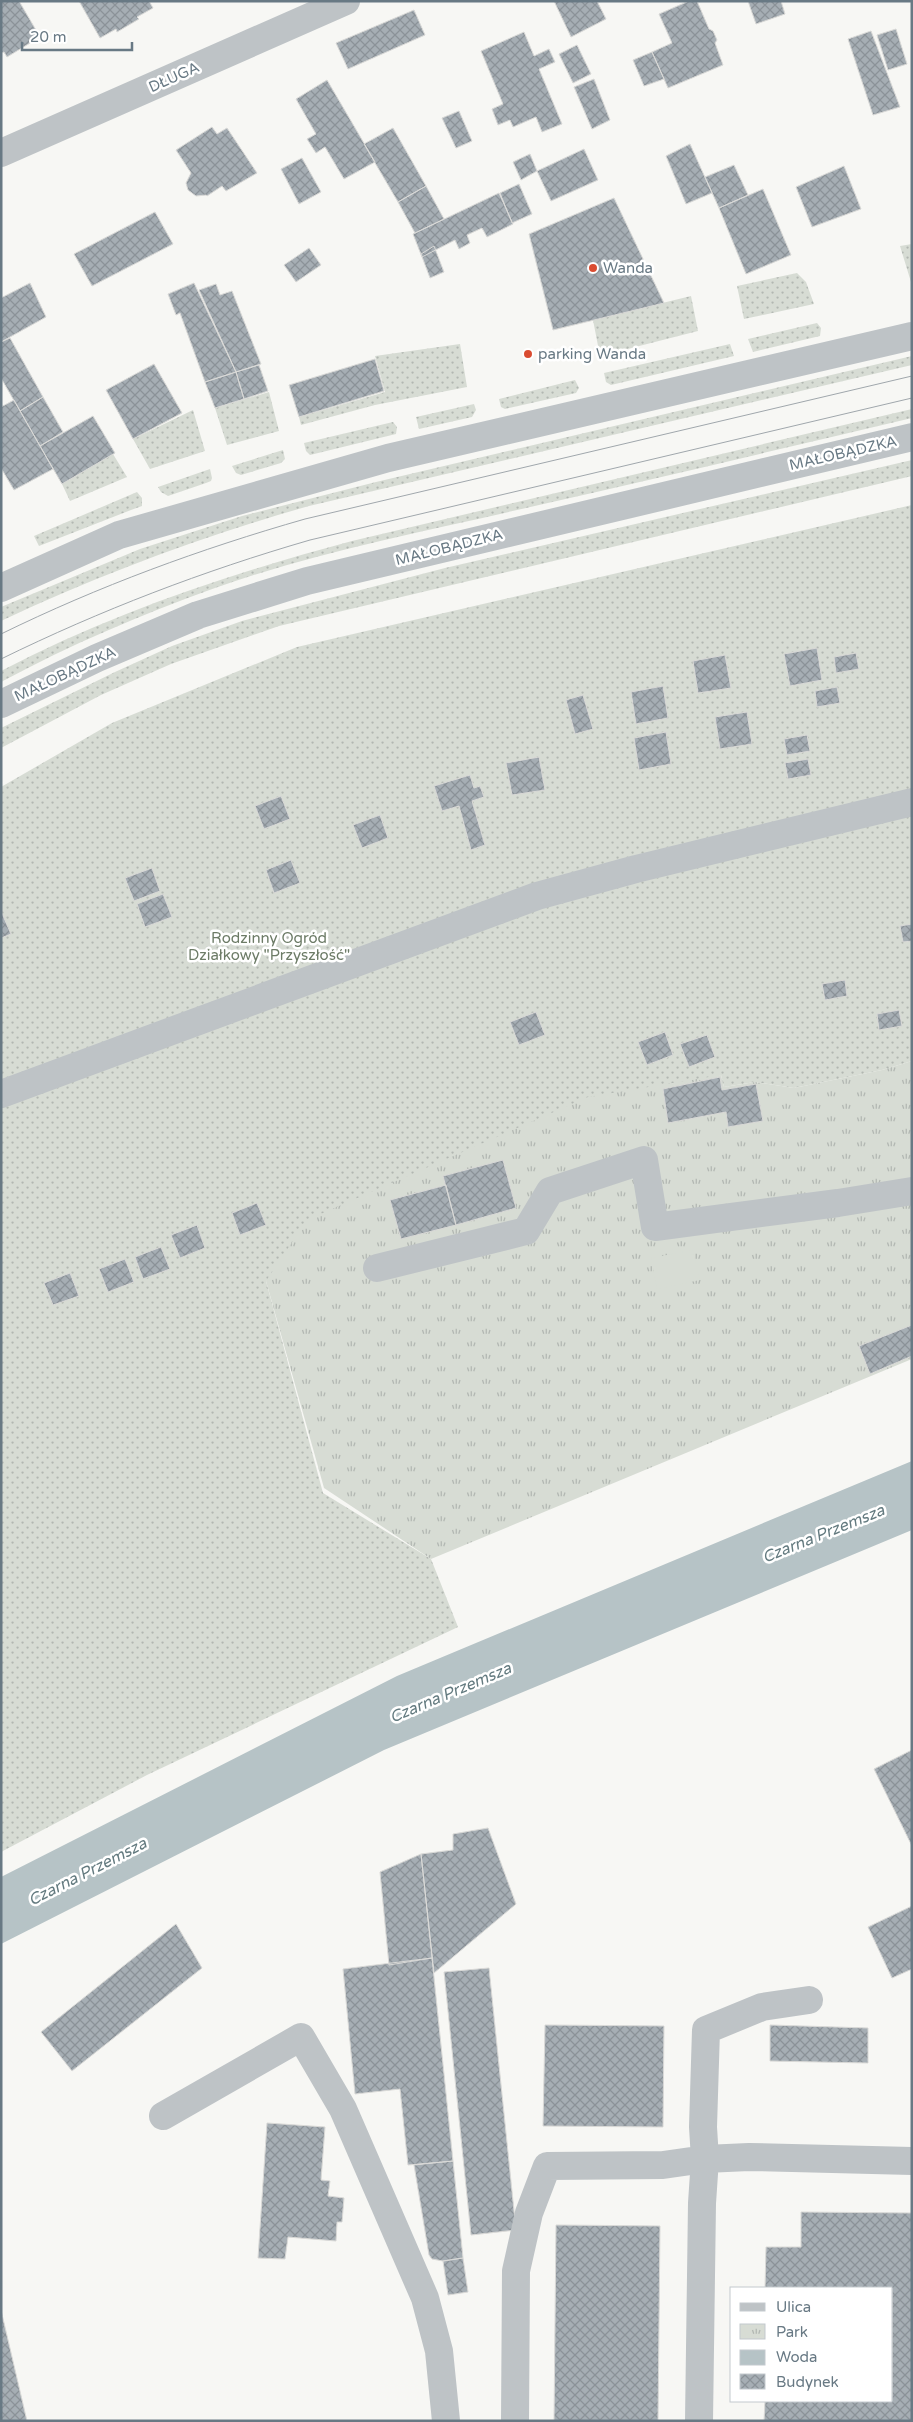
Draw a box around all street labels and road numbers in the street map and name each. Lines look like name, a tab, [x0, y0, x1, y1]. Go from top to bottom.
street label: DŁUGA	[146, 58, 202, 96]
street label: MAŁOBĄDZKA	[787, 432, 899, 474]
street label: MAŁOBĄDZKA	[393, 525, 505, 569]
street label: MAŁOBĄDZKA	[11, 643, 119, 705]

